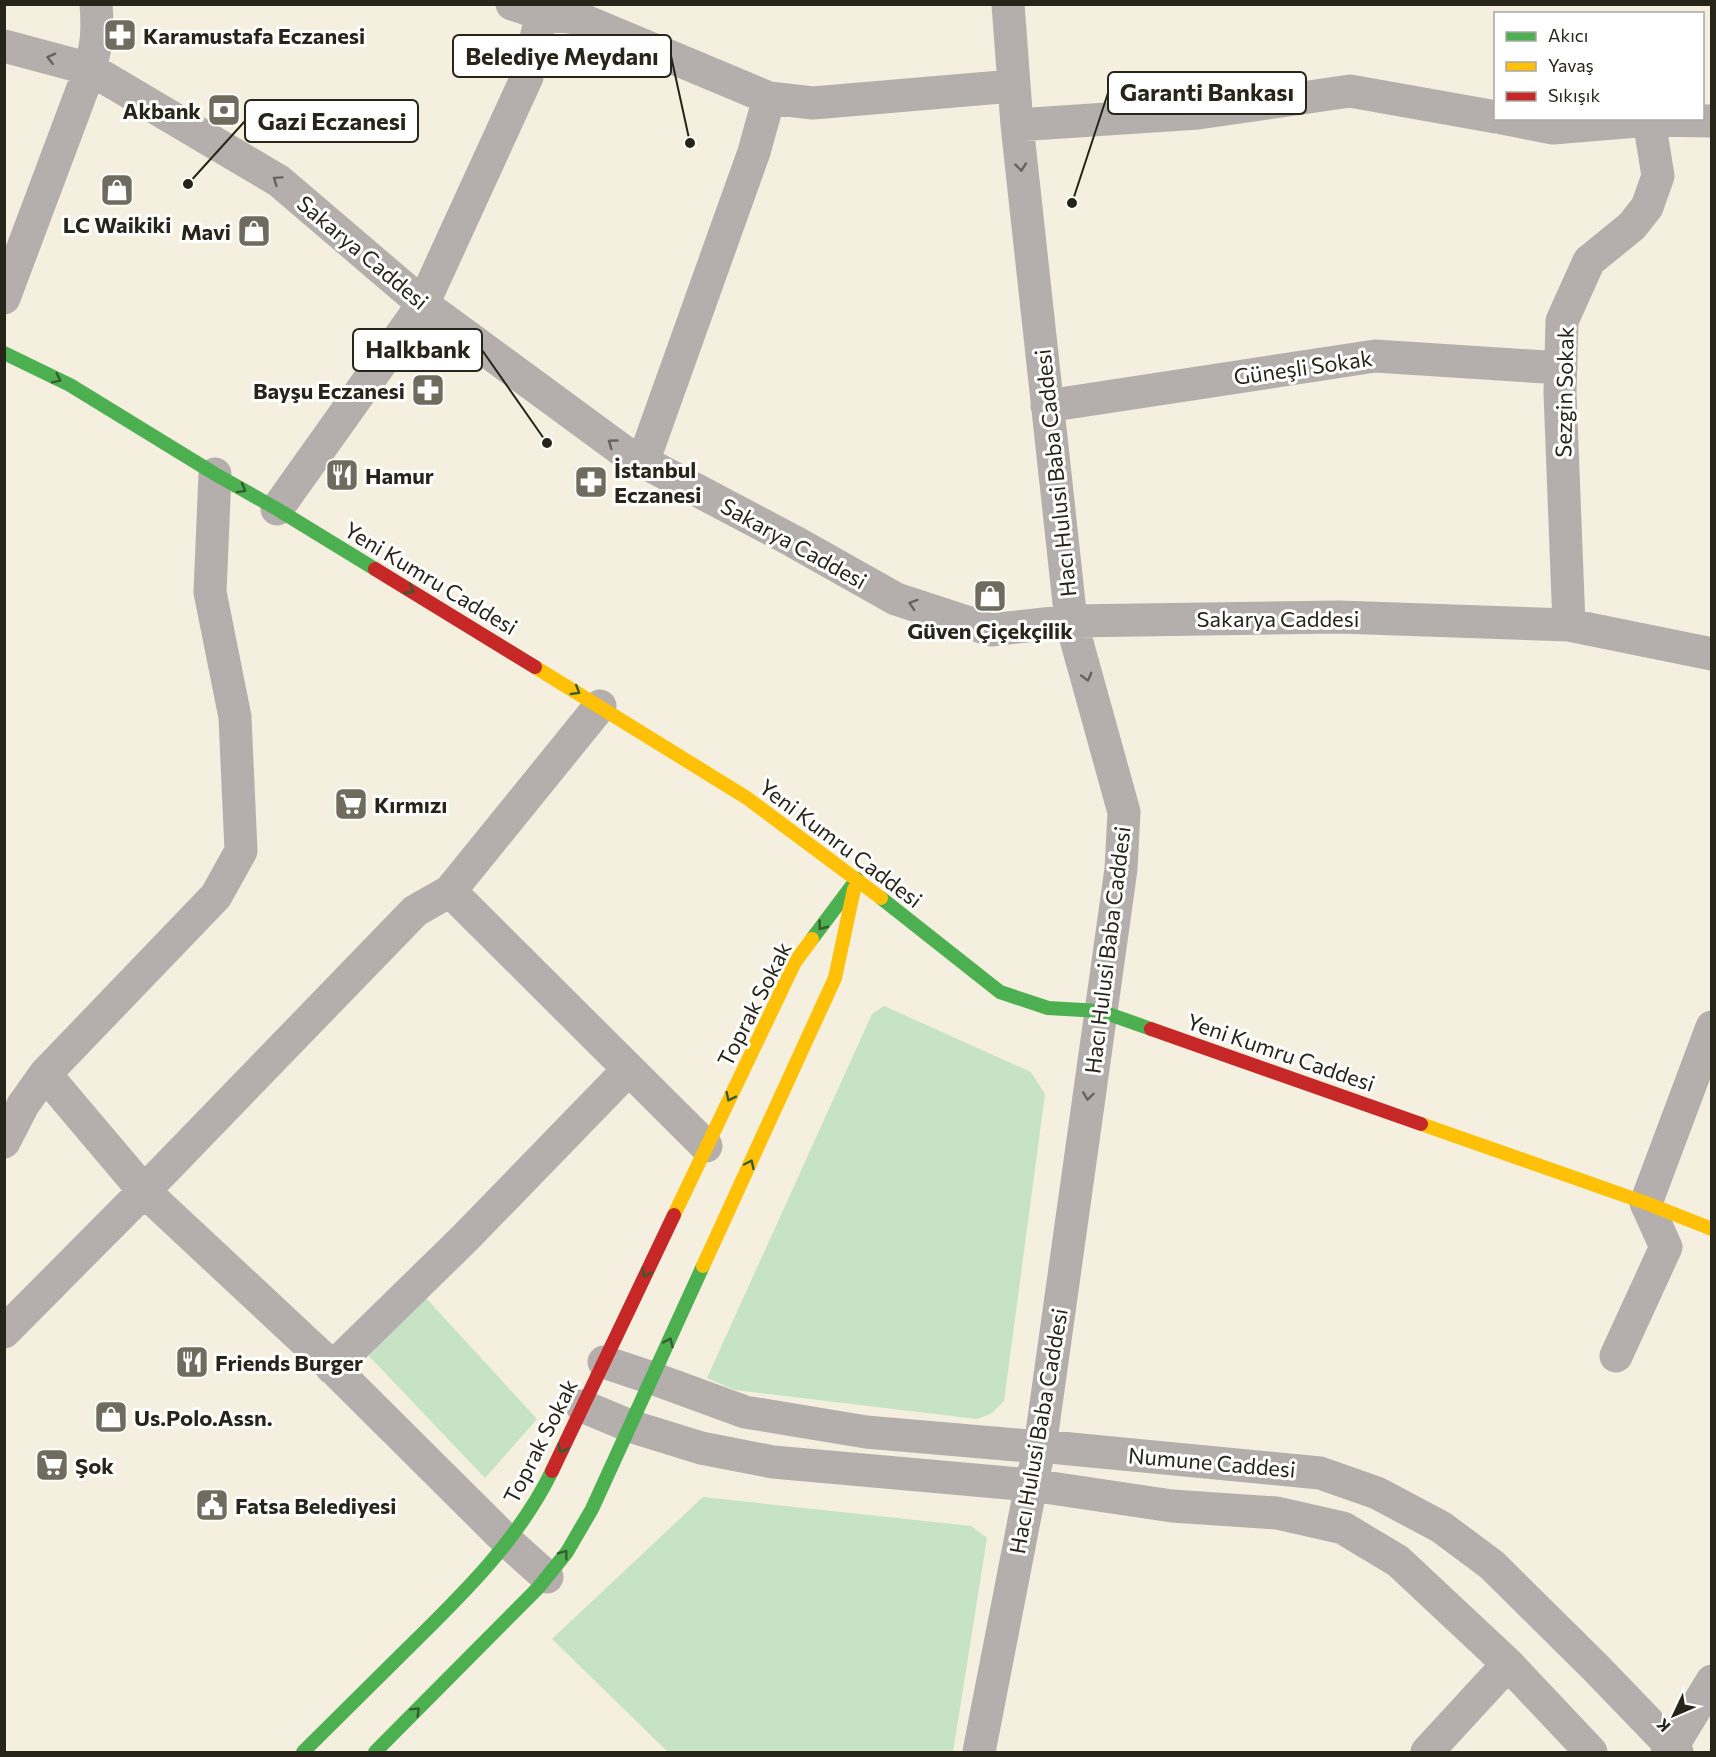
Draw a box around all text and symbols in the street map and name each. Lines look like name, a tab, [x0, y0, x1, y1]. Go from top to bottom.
legend	[1494, 12, 1704, 120]
pharmacy icon: Karamustafa Eczanesi	[102, 17, 138, 53]
place label: Karamustafa Eczanesi	[143, 22, 365, 49]
text: Akıcı	[1548, 24, 1588, 46]
callout: Belediye Meydanı	[453, 35, 671, 77]
text: Belediye Meydanı	[465, 41, 659, 70]
one-way arrow	[46, 53, 56, 66]
text: Yavaş	[1548, 54, 1594, 76]
callout: Garanti Bankası	[1108, 72, 1306, 114]
text: Garanti Bankası	[1120, 77, 1294, 106]
text: Sıkışık	[1548, 84, 1600, 106]
bank icon: Akbank	[206, 92, 242, 128]
place label: Akbank	[123, 97, 201, 124]
callout: Gazi Eczanesi	[245, 100, 418, 142]
text: Gazi Eczanesi	[257, 106, 407, 135]
one-way arrow	[1015, 163, 1027, 172]
shop icon: LC Waikiki	[99, 172, 135, 208]
one-way arrow	[273, 176, 284, 187]
street label: Sakarya Caddesi	[292, 189, 434, 315]
place label: LC Waikiki	[63, 211, 171, 238]
shop icon: Mavi	[236, 213, 272, 249]
place label: Mavi	[181, 218, 231, 245]
street label: Sezgin Sokak	[1549, 326, 1579, 458]
callout: Halkbank	[353, 329, 482, 371]
text: Halkbank	[365, 334, 471, 363]
street label: Güneşli Sokak	[1232, 344, 1374, 390]
street label: Hacı Hulusi Baba Caddesi	[1029, 348, 1081, 598]
one-way arrow	[51, 371, 62, 383]
pharmacy icon: Bayşu Eczanesi	[410, 372, 446, 408]
place label: Bayşu Eczanesi	[253, 377, 405, 404]
one-way arrow	[607, 439, 618, 450]
place label: İstanbul Eczanesi	[614, 456, 701, 508]
restaurant icon: Hamur	[324, 457, 360, 493]
place label: Hamur	[365, 462, 434, 489]
pharmacy icon: İstanbul Eczanesi	[573, 464, 609, 500]
one-way arrow	[236, 482, 246, 493]
street label: Sakarya Caddesi	[716, 492, 872, 594]
street label: Yeni Kumru Caddesi	[340, 516, 522, 640]
shop icon: Güven Çiçekçilik	[972, 578, 1008, 614]
one-way arrow	[403, 582, 414, 593]
one-way arrow	[908, 599, 919, 612]
street label: Sakarya Caddesi	[1197, 605, 1359, 632]
place label: Güven Çiçekçilik	[907, 617, 1073, 644]
one-way arrow	[1080, 671, 1092, 682]
one-way arrow	[570, 684, 580, 696]
street label: Yeni Kumru Caddesi	[754, 773, 928, 913]
supermarket icon: Kırmızı	[333, 786, 369, 822]
place label: Kırmızı	[374, 791, 447, 818]
street label: Hacı Hulusi Baba Caddesi	[1078, 825, 1136, 1075]
one-way arrow	[818, 919, 829, 930]
street label: Toprak Sokak	[711, 937, 797, 1071]
street label: Yeni Kumru Caddesi	[1184, 1007, 1378, 1097]
one-way arrow	[726, 1090, 737, 1101]
one-way arrow	[1083, 1091, 1095, 1100]
one-way arrow	[742, 1160, 754, 1171]
one-way arrow	[641, 1266, 653, 1277]
street label: Hacı Hulusi Baba Caddesi	[1003, 1306, 1073, 1556]
one-way arrow	[661, 1337, 673, 1348]
restaurant icon: Friends Burger	[174, 1344, 210, 1380]
place label: Friends Burger	[215, 1349, 363, 1376]
street label: Toprak Sokak	[497, 1374, 583, 1508]
shop icon: Us.Polo.Assn.	[93, 1399, 129, 1435]
place label: Us.Polo.Assn.	[134, 1404, 273, 1431]
street label: Numune Caddesi	[1127, 1441, 1297, 1483]
one-way arrow	[557, 1442, 569, 1453]
supermarket icon: Şok	[34, 1447, 70, 1483]
place label: Şok	[75, 1452, 114, 1479]
public building icon: Fatsa Belediyesi	[194, 1487, 230, 1523]
place label: Fatsa Belediyesi	[235, 1492, 397, 1519]
one-way arrow	[557, 1550, 568, 1561]
north arrow	[1644, 1685, 1704, 1745]
one-way arrow	[409, 1707, 420, 1717]
text: K	[1652, 1715, 1674, 1736]

